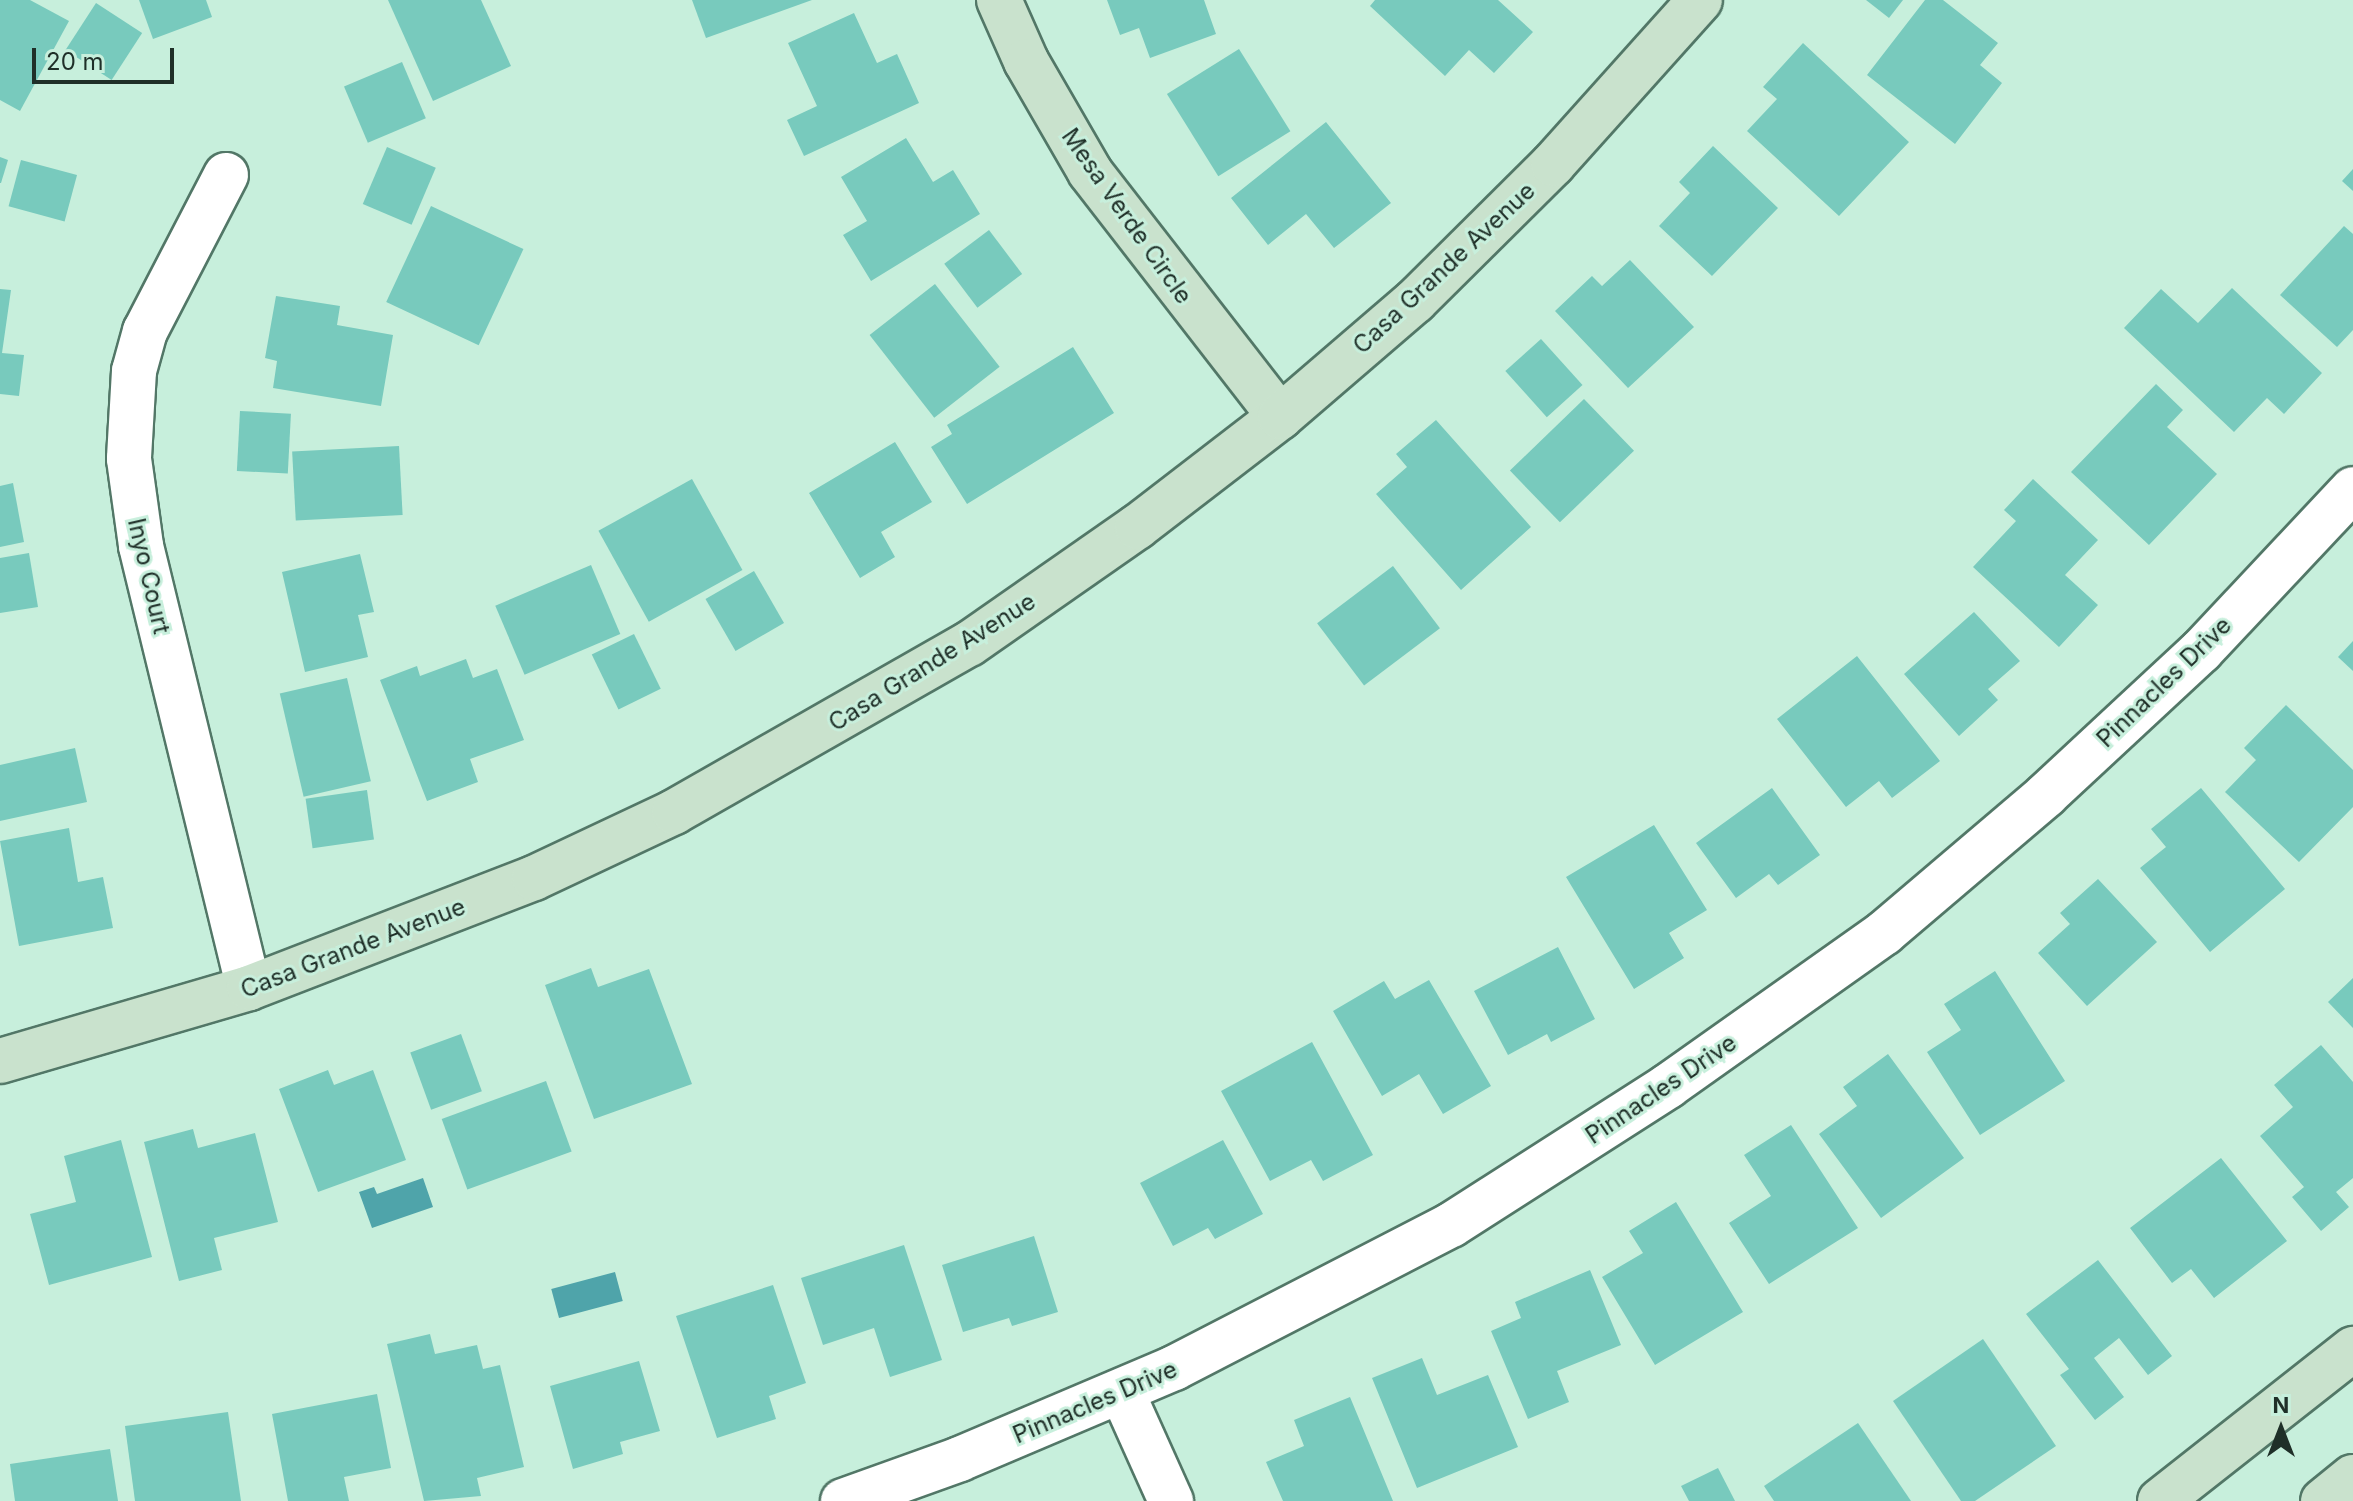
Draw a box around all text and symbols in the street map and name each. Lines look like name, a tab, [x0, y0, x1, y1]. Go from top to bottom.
scale bar	[36, 32, 178, 82]
text: 20 m	[46, 47, 104, 76]
street label: Mesa Verde Circle	[1056, 123, 1198, 309]
street label: Casa Grande Avenue	[1347, 176, 1541, 360]
street label: Inyo Court	[122, 515, 176, 637]
street label: Casa Grande Avenue	[823, 587, 1041, 737]
street label: Pinnacles Drive	[2091, 611, 2237, 753]
street label: Casa Grande Avenue	[237, 892, 469, 1004]
street label: Pinnacles Drive	[1580, 1028, 1742, 1150]
street label: Pinnacles Drive	[1009, 1354, 1181, 1450]
north arrow	[2241, 1389, 2321, 1469]
text: N	[2273, 1392, 2289, 1418]

